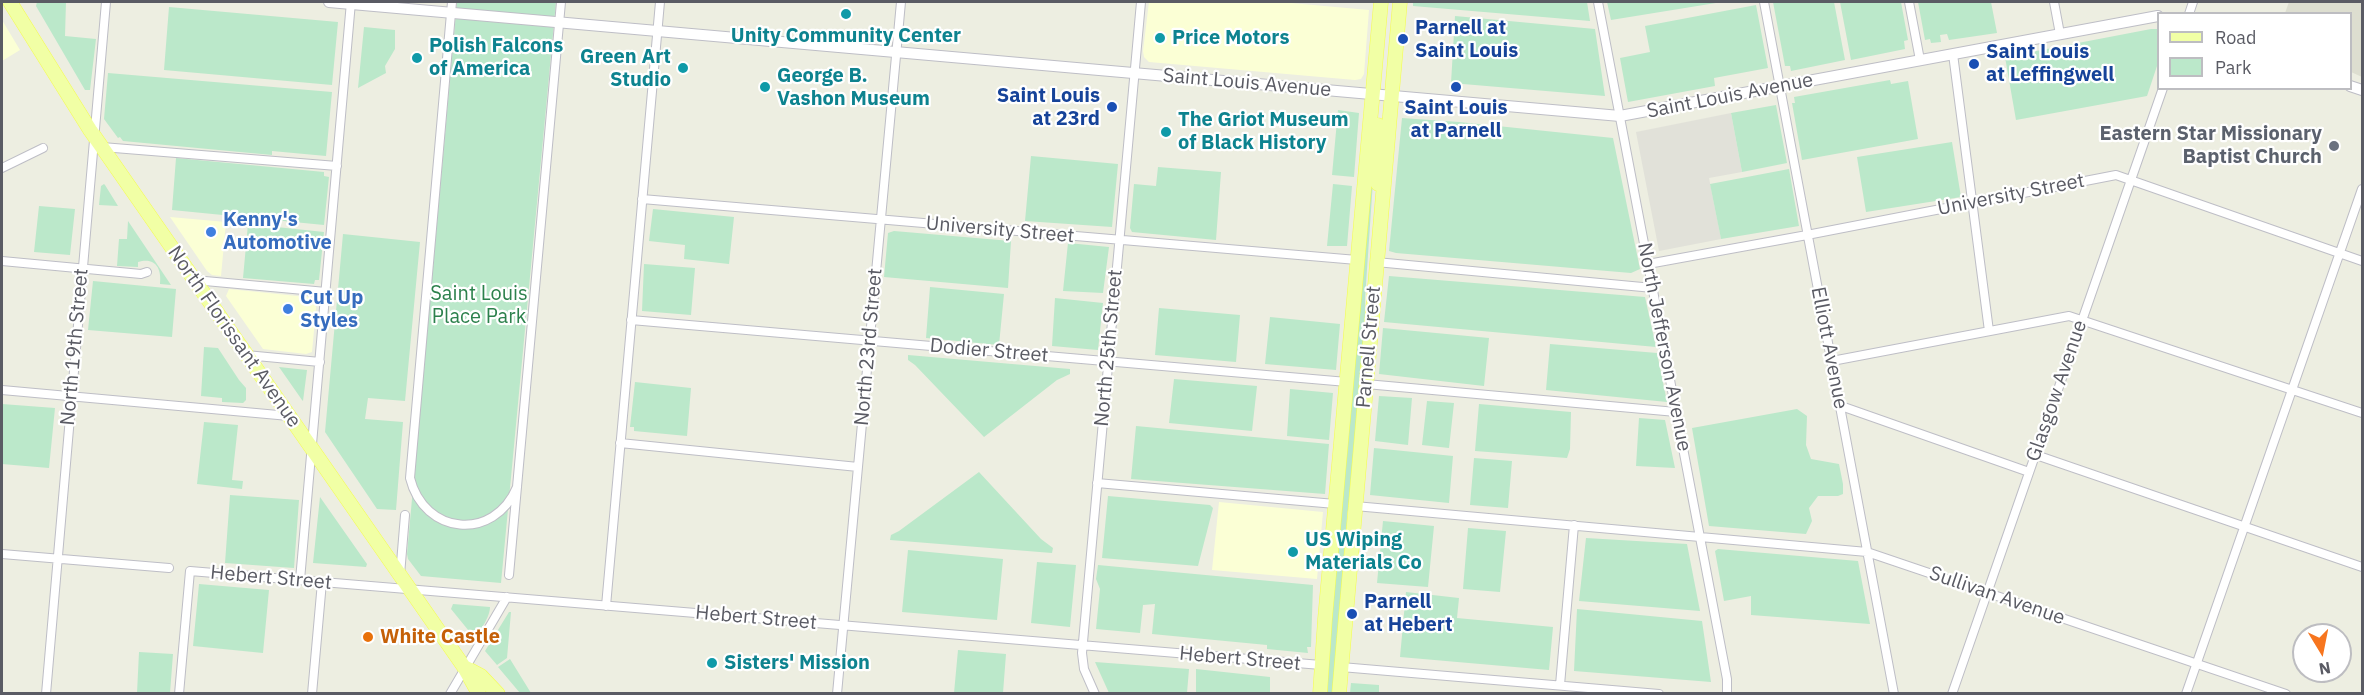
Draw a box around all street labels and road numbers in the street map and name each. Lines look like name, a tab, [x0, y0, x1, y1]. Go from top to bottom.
street label: Saint Louis Avenue	[1162, 64, 1332, 102]
street label: Saint Louis Avenue	[1645, 68, 1815, 124]
street label: University Street	[1935, 169, 2087, 221]
street label: University Street	[925, 212, 1075, 248]
street label: North Jefferson Avenue	[1632, 241, 1696, 453]
street label: North Florissant Avenue	[162, 242, 306, 432]
street label: North 19th Street	[56, 267, 94, 427]
street label: North 23rd Street	[850, 267, 888, 427]
street label: North 25th Street	[1090, 268, 1128, 428]
street label: Parnell Street	[1352, 285, 1386, 409]
street label: Elliott Avenue	[1805, 285, 1853, 411]
street label: Glasgow Avenue	[2022, 317, 2092, 465]
street label: Dodier Street	[929, 334, 1049, 368]
street label: Hebert Street	[209, 561, 333, 595]
street label: Sullivan Avenue	[1926, 562, 2068, 630]
street label: Hebert Street	[694, 601, 818, 635]
street label: Hebert Street	[1178, 642, 1302, 676]

